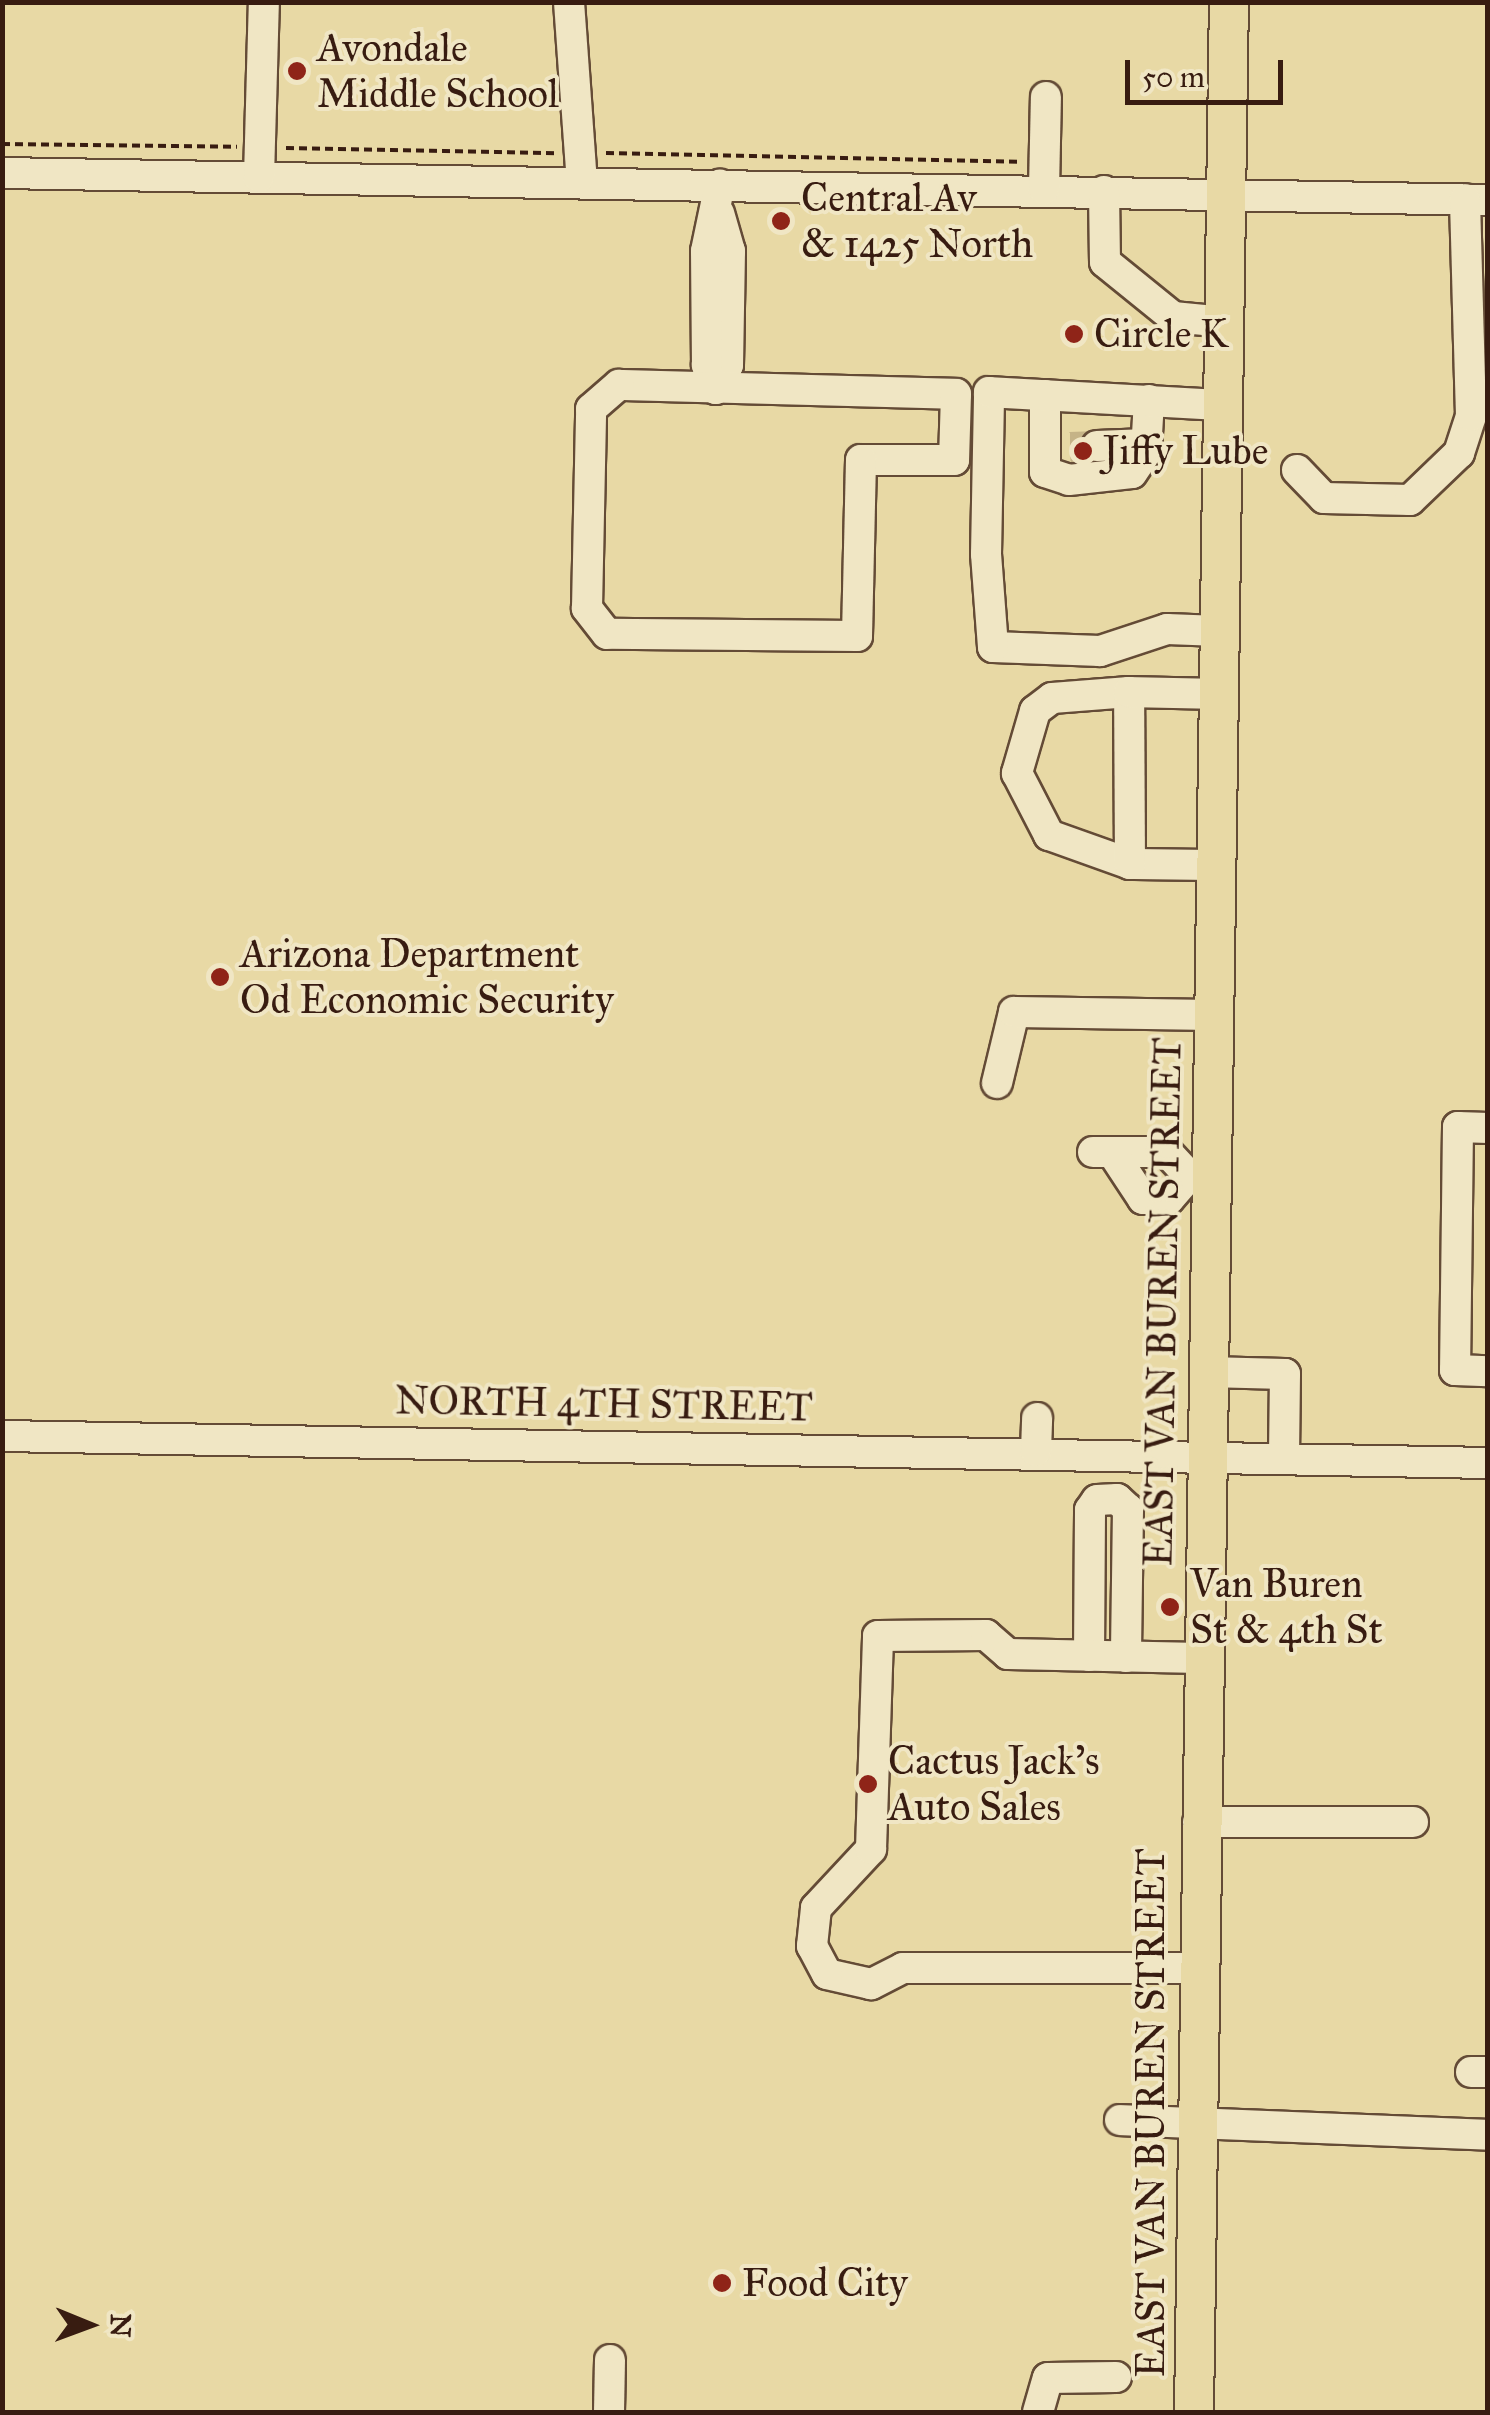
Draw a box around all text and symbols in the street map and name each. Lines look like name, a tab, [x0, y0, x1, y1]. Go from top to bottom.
place label: Avondale Middle School	[317, 24, 559, 118]
scale bar	[1130, 40, 1288, 102]
text: 50 m	[1142, 59, 1205, 95]
marker: Avondale Middle School	[286, 60, 308, 82]
place label: Central Av & 1425 North	[801, 174, 1033, 268]
marker: Central Av & 1425 North	[770, 210, 792, 232]
place label: Circle K	[1094, 310, 1228, 358]
marker: Circle K	[1063, 323, 1085, 345]
place label: Jiffy Lube	[1103, 427, 1268, 475]
marker: Jiffy Lube	[1072, 440, 1094, 462]
place label: Arizona Department Od Economic Security	[240, 930, 614, 1024]
marker: Arizona Department Od Economic Security	[209, 966, 231, 988]
street label: EAST VAN BUREN STREET	[1134, 1037, 1192, 1567]
street label: NORTH 4TH STREET	[395, 1376, 813, 1432]
place label: Van Buren St & 4th St	[1190, 1560, 1383, 1654]
marker: Van Buren St & 4th St	[1159, 1596, 1181, 1618]
place label: Cactus Jack's Auto Sales	[888, 1737, 1100, 1831]
marker: Cactus Jack's Auto Sales	[857, 1773, 879, 1795]
street label: EAST VAN BUREN STREET	[1127, 1848, 1175, 2378]
place label: Food City	[742, 2259, 908, 2307]
marker: Food City	[711, 2272, 733, 2294]
north arrow	[40, 2275, 140, 2375]
text: N	[103, 2313, 138, 2338]

